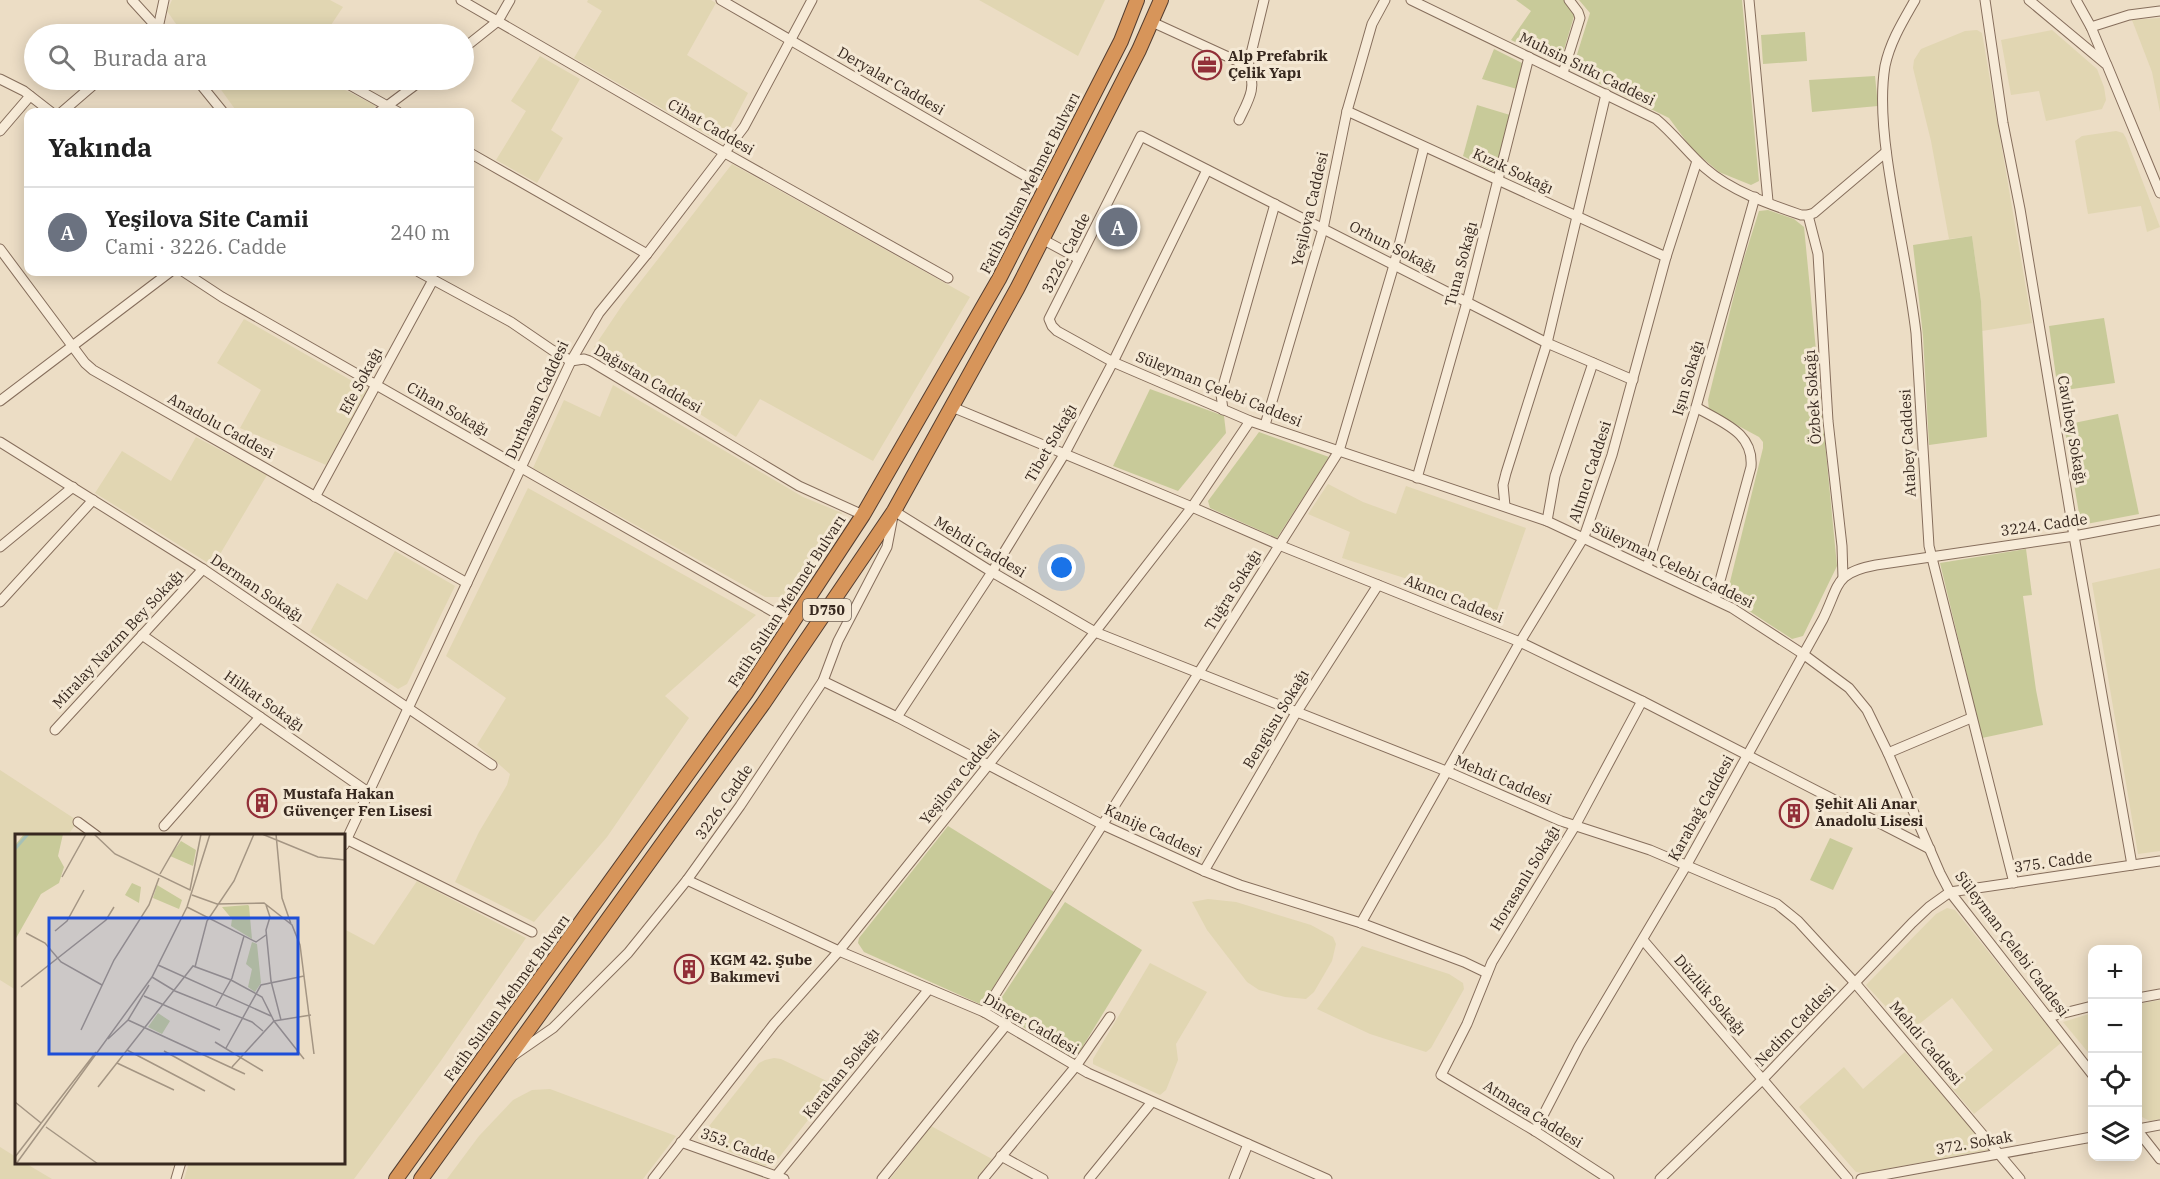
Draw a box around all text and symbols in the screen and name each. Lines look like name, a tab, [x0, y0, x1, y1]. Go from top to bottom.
search box	[24, 24, 474, 90]
street label: Muhsin Sıtkı Caddesi	[1516, 27, 1658, 110]
icon: search	[45, 41, 78, 74]
street label: Deryalar Caddesi	[834, 42, 948, 119]
text: Burada ara	[93, 43, 207, 72]
place label: Alp Prefabrik Çelik Yapı	[1228, 46, 1328, 82]
office icon: Alp Prefabrik Çelik Yapı	[1191, 49, 1223, 81]
street label: Fatih Sultan Mehmet Bulvarı	[975, 88, 1084, 277]
street label: Cihat Caddesi	[665, 94, 758, 159]
text: Yakında	[48, 130, 152, 164]
street label: Kızık Sokağı	[1470, 144, 1557, 198]
street label: Yeşilova Caddesi	[1287, 150, 1332, 268]
text: Yeşilova Site Camii	[105, 204, 309, 233]
pin: A	[1098, 204, 1138, 250]
street label: 3226. Cadde	[1037, 209, 1094, 296]
street label: Orhun Sokağı	[1346, 216, 1441, 277]
text: A	[61, 219, 74, 246]
text: 240 m	[390, 219, 450, 246]
street label: Tuna Sokağı	[1440, 219, 1481, 308]
text: Cami · 3226. Cadde	[105, 233, 287, 260]
street label: Durhasan Caddesi	[501, 337, 572, 462]
street label: Işın Sokağı	[1668, 338, 1707, 418]
street label: Dağıstan Caddesi	[591, 340, 706, 417]
street label: Efe Sokağı	[335, 344, 386, 418]
street label: Süleyman Çelebi Caddesi	[1133, 346, 1305, 431]
street label: Özbek Sokağı	[1800, 349, 1825, 445]
street label: Cavlıbey Sokağı	[2054, 374, 2091, 486]
street label: Cihan Sokağı	[404, 377, 493, 440]
street label: Anadolu Caddesi	[165, 388, 278, 463]
street label: Atabey Caddesi	[1895, 388, 1920, 497]
street label: Tibet Sokağı	[1020, 400, 1081, 485]
street label: Altıncı Caddesi	[1564, 418, 1615, 525]
street label: 3224. Cadde	[1999, 509, 2089, 540]
street label: Fatih Sultan Mehmet Bulvarı	[724, 511, 850, 690]
street label: Mehdi Caddesi	[931, 512, 1030, 582]
street label: Süleyman Çelebi Caddesi	[1589, 517, 1757, 612]
street label: Tuğra Sokağı	[1200, 545, 1265, 634]
street label: Derman Sokağı	[207, 550, 308, 626]
your location	[1047, 553, 1076, 582]
street label: Miralay Nazım Bey Sokağı	[48, 565, 187, 712]
street label: Akıncı Caddesi	[1402, 570, 1507, 627]
road number: D750	[803, 599, 851, 621]
street label: Bengüsu Sokağı	[1239, 665, 1313, 772]
street label: Hilkat Sokağı	[220, 666, 308, 735]
street label: Yeşilova Caddesi	[915, 725, 1004, 828]
street label: Mehdi Caddesi	[1452, 750, 1555, 809]
street label: Karabağ Caddesi	[1664, 751, 1738, 864]
street label: 3226. Cadde	[691, 760, 756, 843]
place label: Mustafa Hakan Güvençer Fen Lisesi	[283, 784, 432, 820]
building icon: Mustafa Hakan Güvençer Fen Lisesi	[246, 787, 278, 819]
place label: Şehit Ali Anar Anadolu Lisesi	[1815, 794, 1923, 830]
building icon: Şehit Ali Anar Anadolu Lisesi	[1778, 797, 1810, 829]
street label: Kanije Caddesi	[1102, 800, 1205, 861]
street label: Horasanlı Sokağı	[1486, 821, 1564, 934]
inset map	[15, 834, 345, 1164]
street label: 375. Cadde	[2013, 847, 2093, 876]
street label: Süleyman Çelebi Caddesi	[1951, 867, 2074, 1021]
street label: Fatih Sultan Mehmet Bulvarı	[440, 910, 574, 1085]
map controls	[2088, 945, 2142, 1161]
button: +	[2088, 945, 2142, 999]
place label: KGM 42. Şube Bakımevi	[710, 950, 812, 986]
street label: Düzlük Sokağı	[1670, 950, 1751, 1039]
building icon: KGM 42. Şube Bakımevi	[673, 953, 705, 985]
street label: Nedim Caddesi	[1750, 979, 1839, 1070]
street label: Dinçer Caddesi	[980, 989, 1082, 1059]
street label: Mehdi Caddesi	[1886, 997, 1967, 1089]
button: −	[2088, 999, 2142, 1053]
street label: Karahan Sokağı	[798, 1023, 883, 1122]
button: locate	[2088, 1053, 2142, 1107]
street label: Atmaca Caddesi	[1480, 1075, 1587, 1152]
button: layers	[2088, 1107, 2142, 1161]
street label: 353. Cadde	[698, 1123, 778, 1168]
street label: 372. Sokak	[1934, 1126, 2014, 1159]

